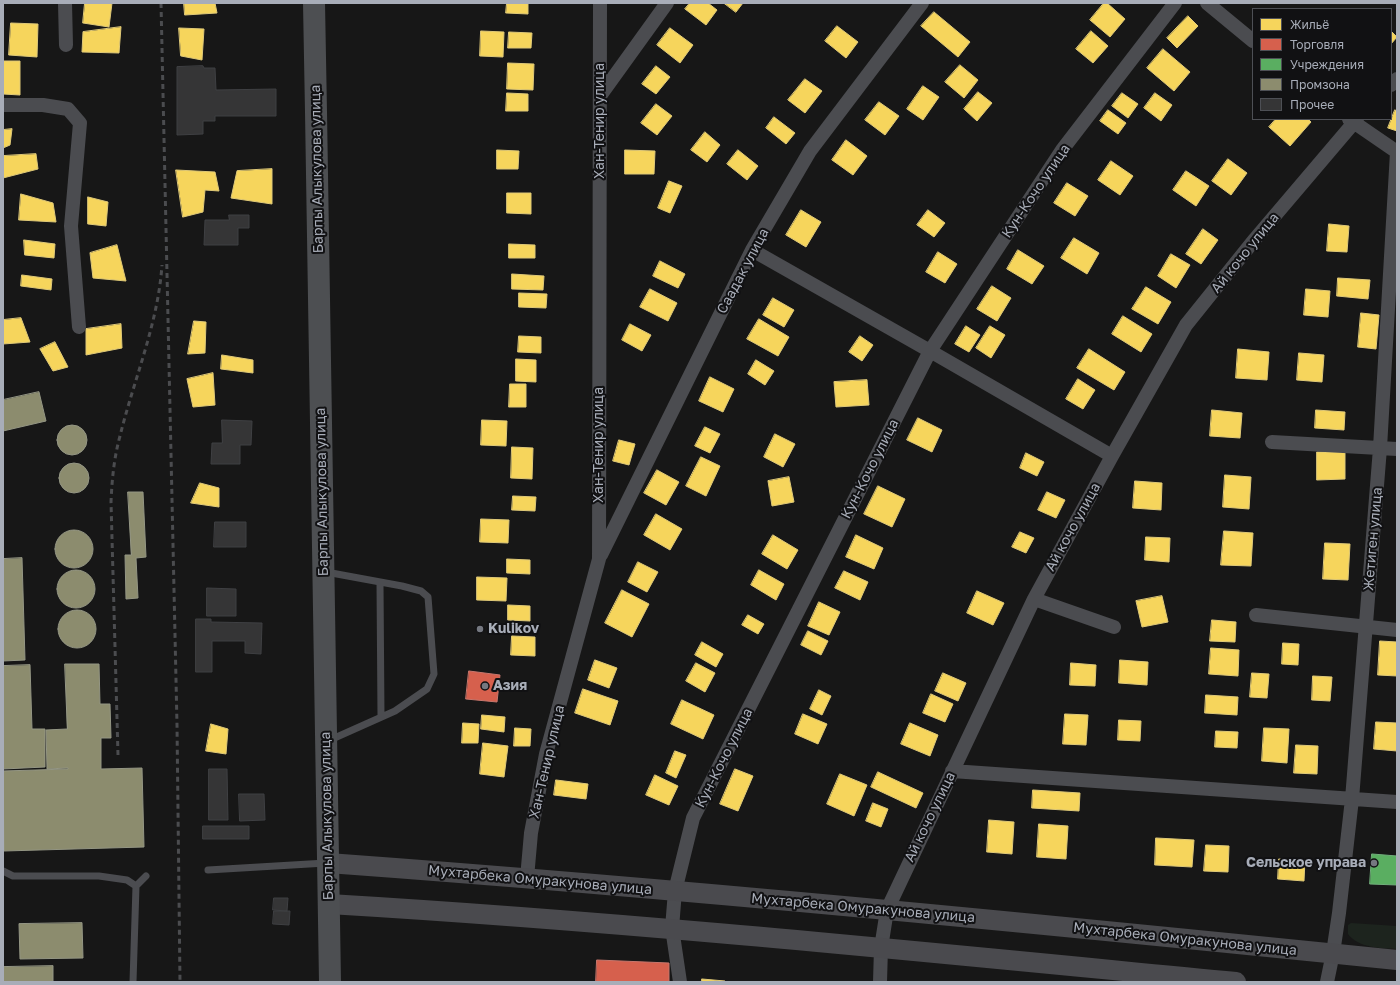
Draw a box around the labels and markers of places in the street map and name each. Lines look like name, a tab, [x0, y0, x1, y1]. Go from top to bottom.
place label: Kulikov	[488, 621, 539, 637]
marker: Kulikov	[475, 624, 485, 634]
place label: Азия	[493, 678, 527, 694]
marker: Азия	[480, 681, 490, 691]
place label: Сельское управа	[1246, 855, 1366, 871]
marker: Сельское управа	[1369, 858, 1379, 868]

